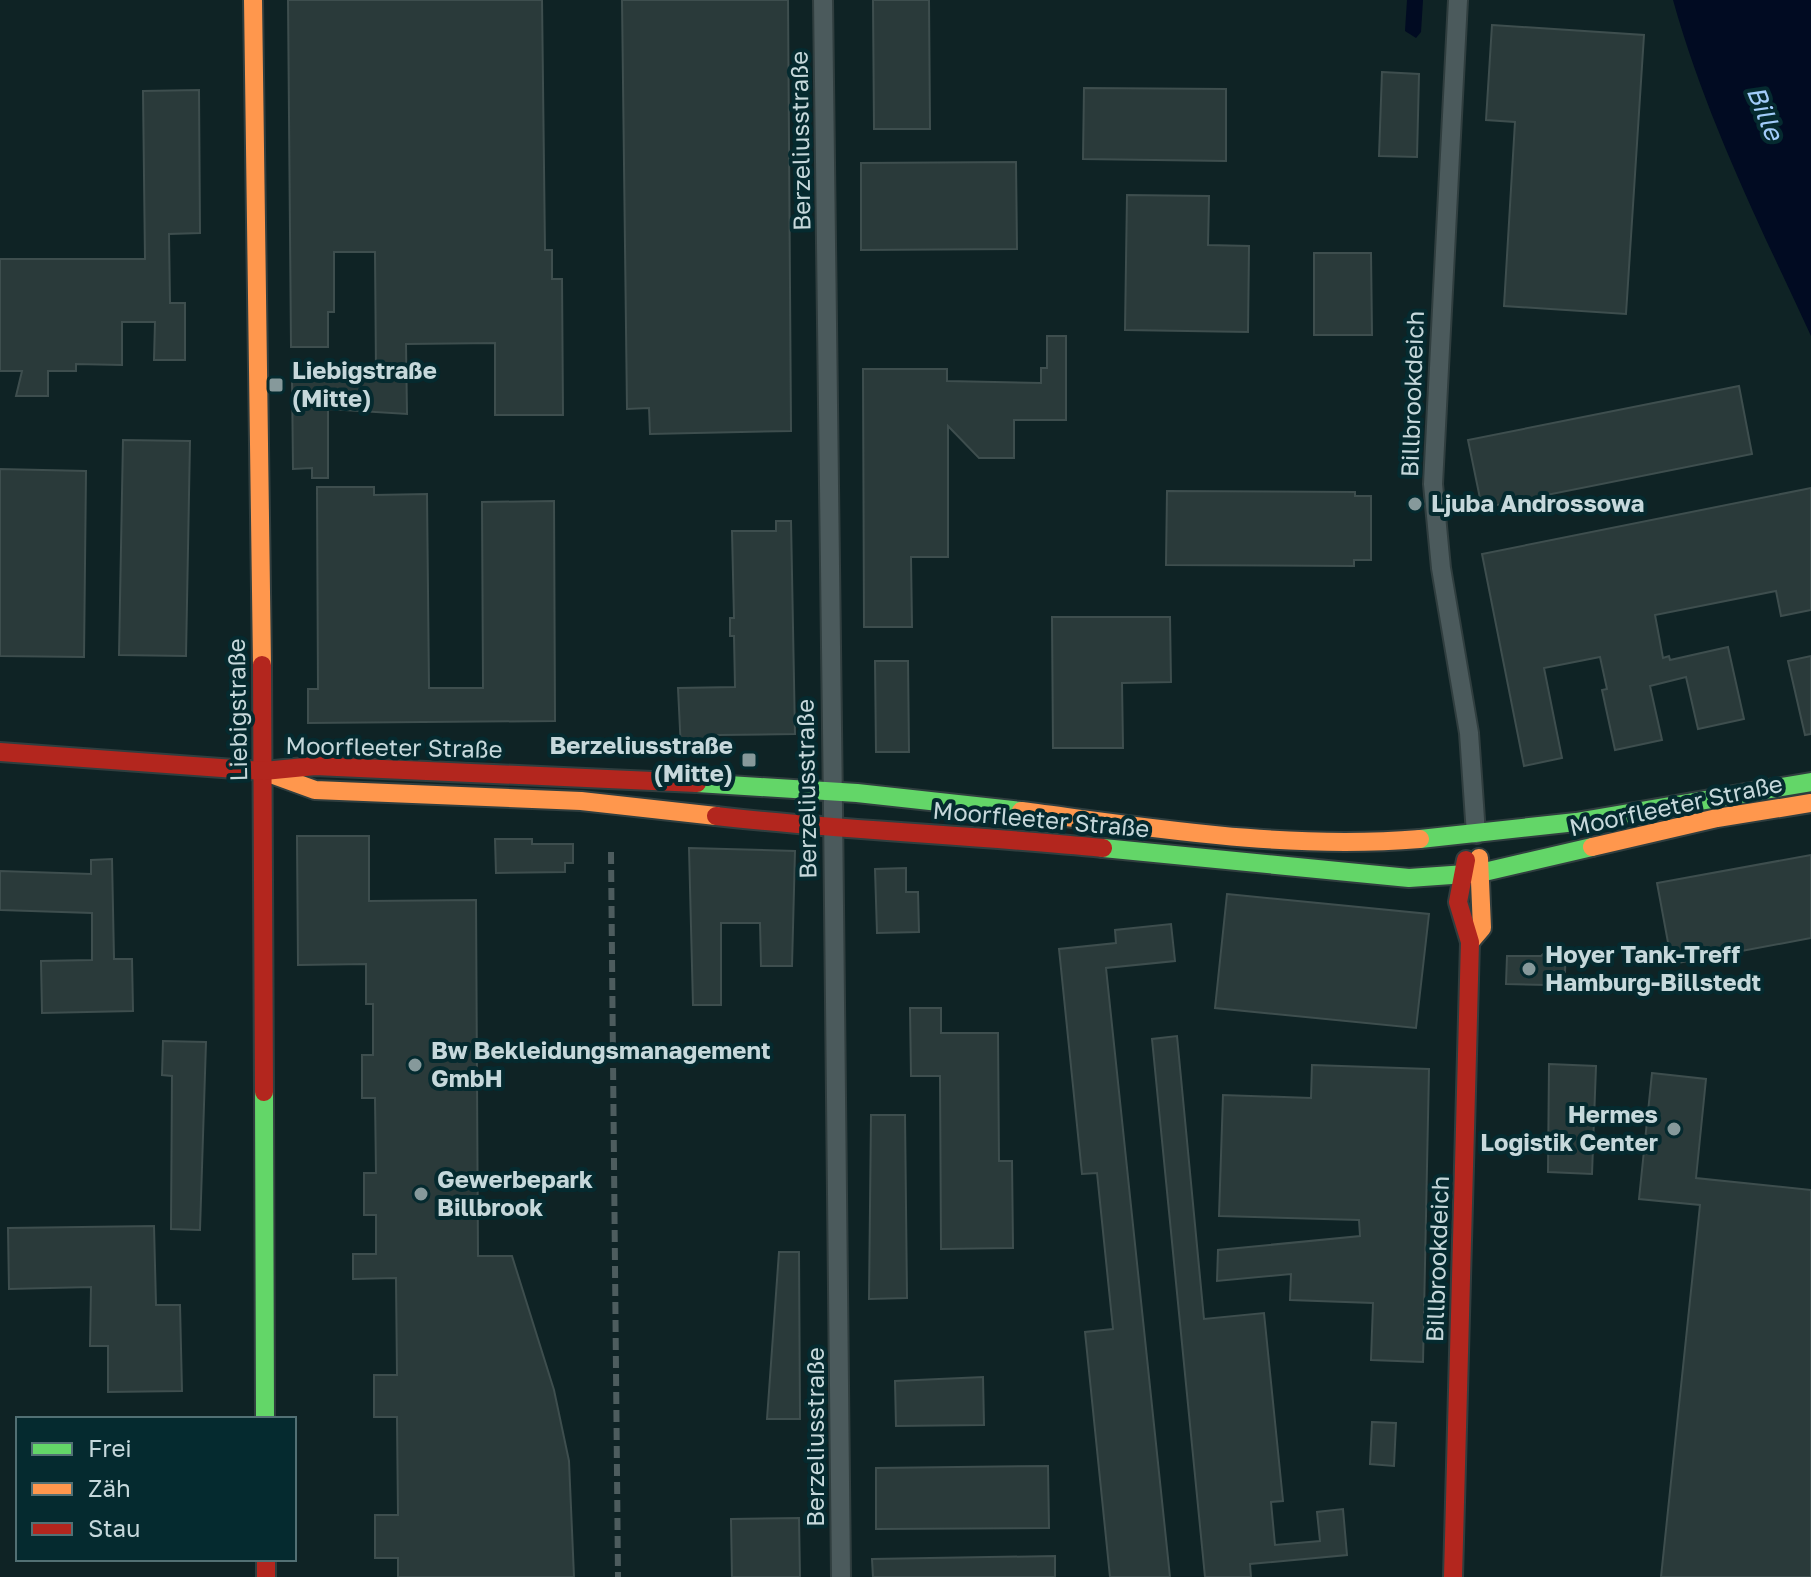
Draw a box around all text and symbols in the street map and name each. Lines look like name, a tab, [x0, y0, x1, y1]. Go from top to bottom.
street label: Berzeliusstraße	[783, 51, 816, 231]
water label: Bille	[1741, 81, 1791, 146]
street label: Billbrookdeich	[1394, 310, 1429, 478]
place label: Liebigstraße (Mitte)	[292, 355, 437, 412]
marker: Liebigstraße (Mitte)	[267, 376, 285, 394]
place label: Ljuba Androssowa	[1431, 488, 1644, 517]
marker: Ljuba Androssowa	[1406, 495, 1424, 513]
street label: Liebigstraße	[221, 638, 252, 782]
street label: Berzeliusstraße	[789, 699, 822, 879]
street label: Moorfleeter Straße	[285, 730, 503, 763]
place label: Berzeliusstraße (Mitte)	[549, 730, 733, 787]
marker: Berzeliusstraße (Mitte)	[740, 751, 758, 769]
street label: Moorfleeter Straße	[1566, 768, 1785, 841]
street label: Moorfleeter Straße	[932, 795, 1151, 842]
place label: Hoyer Tank-Treff Hamburg-Billstedt	[1545, 939, 1761, 996]
marker: Hoyer Tank-Treff Hamburg-Billstedt	[1520, 960, 1538, 978]
place label: Bw Bekleidungsmanagement GmbH	[431, 1035, 771, 1092]
marker: Bw Bekleidungsmanagement GmbH	[406, 1056, 424, 1074]
place label: Hermes Logistik Center	[1480, 1099, 1658, 1156]
marker: Hermes Logistik Center	[1665, 1120, 1683, 1138]
place label: Gewerbepark Billbrook	[437, 1164, 593, 1221]
street label: Billbrookdeich	[1419, 1175, 1454, 1343]
marker: Gewerbepark Billbrook	[412, 1185, 430, 1203]
street label: Berzeliusstraße	[800, 1347, 829, 1527]
legend	[16, 1417, 296, 1561]
text: Frei	[88, 1433, 132, 1462]
text: Zäh	[88, 1473, 131, 1502]
text: Stau	[88, 1513, 141, 1542]

